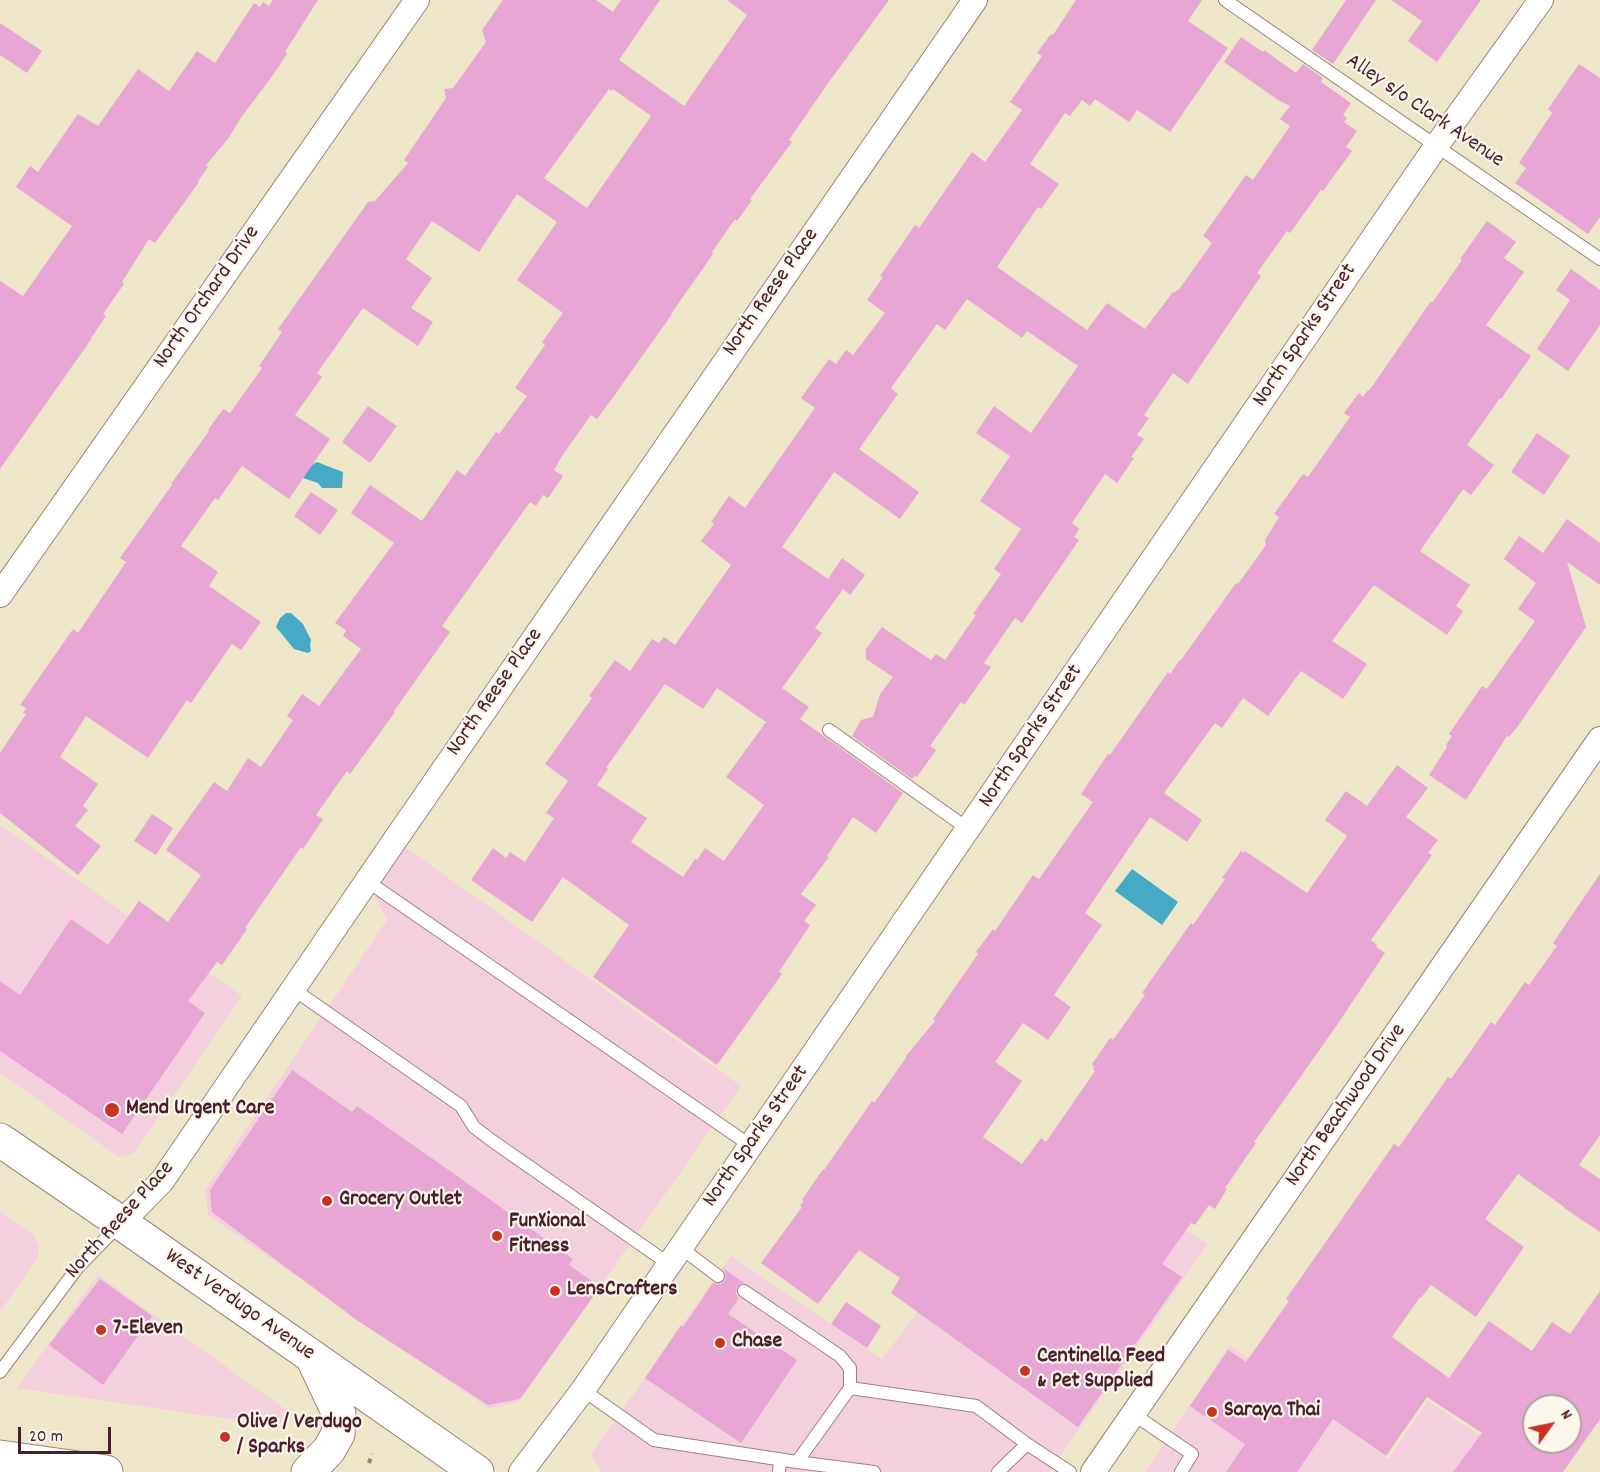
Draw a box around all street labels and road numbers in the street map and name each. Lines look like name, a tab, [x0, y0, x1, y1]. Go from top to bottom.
street label: Alley s/o Clark Avenue	[1340, 49, 1508, 175]
street label: North Orchard Drive	[149, 222, 267, 374]
street label: North Reese Place	[718, 224, 826, 362]
street label: North Sparks Street	[1248, 259, 1364, 413]
street label: North Reese Place	[442, 624, 550, 762]
street label: North Sparks Street	[974, 660, 1090, 814]
street label: North Beachwood Drive	[1281, 1019, 1413, 1193]
street label: North Sparks Street	[698, 1061, 816, 1213]
street label: North Reese Place	[61, 1156, 181, 1286]
street label: West Verdugo Avenue	[159, 1244, 319, 1368]

